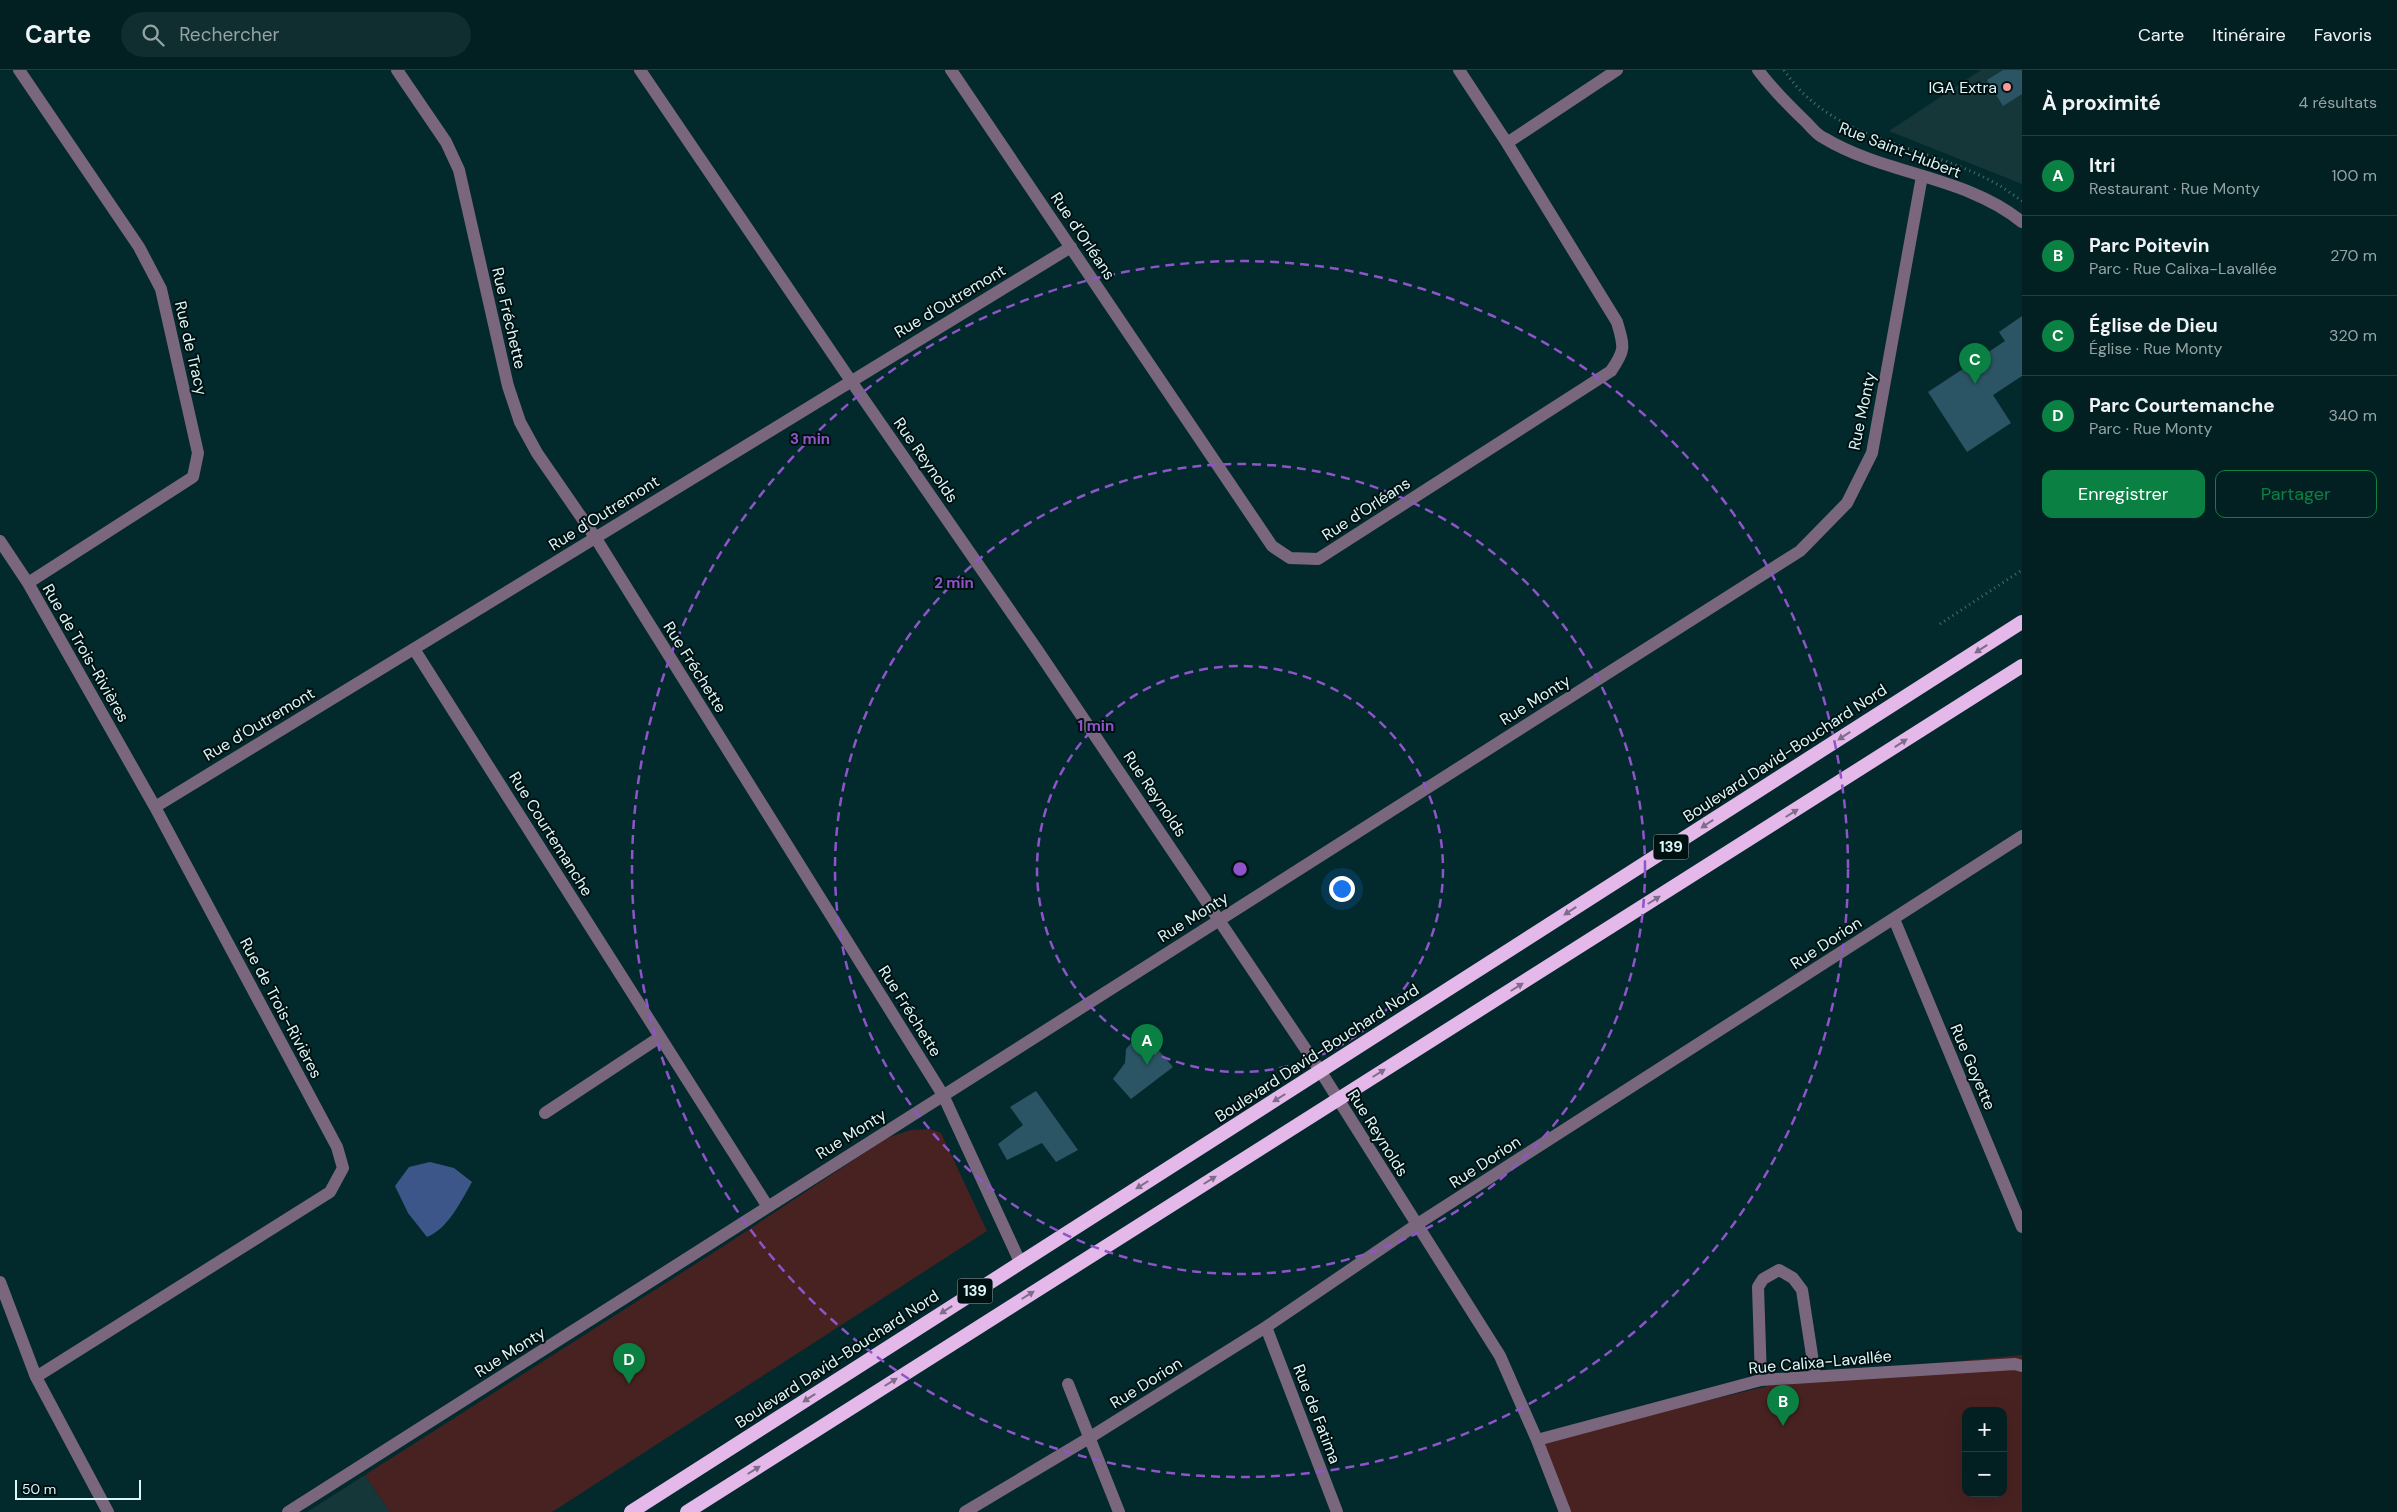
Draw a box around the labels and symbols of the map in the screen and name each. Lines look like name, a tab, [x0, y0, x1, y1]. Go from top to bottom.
place label: IGA Extra	[1928, 77, 1997, 98]
marker: IGA Extra	[2001, 81, 2013, 93]
street label: Rue Saint-Hubert	[1836, 117, 1964, 183]
street label: Rue d'Orléans	[1046, 188, 1120, 284]
street label: Rue d'Outremont	[890, 259, 1010, 343]
street label: Rue Fréchette	[487, 265, 531, 371]
street label: Rue de Tracy	[170, 299, 212, 397]
pin: C	[1959, 343, 1991, 384]
street label: Rue Monty	[1843, 370, 1881, 452]
street label: Rue Reynolds	[889, 413, 963, 507]
text: 3 min	[790, 429, 830, 449]
street label: Rue d'Outremont	[545, 471, 663, 555]
street label: Rue d'Orléans	[1318, 473, 1414, 545]
text: 2 min	[934, 573, 974, 593]
street label: Rue de Trois-Rivières	[38, 580, 134, 726]
street label: Rue Fréchette	[659, 617, 731, 717]
one-way arrow	[1974, 644, 1988, 653]
street label: Rue Monty	[1496, 670, 1574, 730]
street label: Boulevard David-Bouchard Nord	[1679, 679, 1891, 827]
street label: Rue d'Outremont	[199, 682, 319, 766]
text: 1 min	[1078, 716, 1114, 736]
one-way arrow	[1837, 731, 1851, 741]
one-way arrow	[1894, 739, 1908, 748]
street label: Rue Reynolds	[1119, 747, 1191, 841]
street label: Rue Courtemanche	[504, 768, 598, 900]
one-way arrow	[1785, 808, 1798, 818]
one-way arrow	[1701, 819, 1714, 829]
road number: 139	[1654, 834, 1688, 860]
centre of rings	[1231, 860, 1249, 878]
your location	[1329, 876, 1355, 902]
street label: Rue Monty	[1154, 887, 1232, 947]
one-way arrow	[1648, 895, 1661, 904]
one-way arrow	[1564, 907, 1577, 916]
street label: Rue Dorion	[1786, 912, 1866, 974]
street label: Rue de Trois-Rivières	[235, 934, 327, 1082]
street label: Rue Fréchette	[874, 961, 946, 1061]
street label: Boulevard David-Bouchard Nord	[1211, 979, 1423, 1127]
one-way arrow	[1510, 982, 1523, 991]
street label: Rue Goyette	[1945, 1021, 2001, 1113]
pin: A	[1131, 1024, 1163, 1065]
one-way arrow	[1373, 1069, 1386, 1078]
street label: Rue Reynolds	[1343, 1085, 1413, 1181]
one-way arrow	[1273, 1093, 1286, 1103]
street label: Rue Monty	[812, 1104, 890, 1164]
street label: Rue Dorion	[1445, 1131, 1525, 1193]
one-way arrow	[1203, 1176, 1216, 1185]
one-way arrow	[1136, 1180, 1149, 1190]
road number: 139	[958, 1278, 992, 1304]
street label: Boulevard David-Bouchard Nord	[731, 1285, 943, 1433]
one-way arrow	[1021, 1291, 1035, 1300]
one-way arrow	[939, 1305, 953, 1314]
street label: Rue Monty	[471, 1322, 549, 1382]
pin: D	[613, 1343, 645, 1384]
street label: Rue Calixa-Lavallée	[1747, 1345, 1893, 1379]
street label: Rue Dorion	[1106, 1353, 1186, 1413]
street label: Rue de Fatima	[1288, 1361, 1346, 1467]
one-way arrow	[884, 1378, 898, 1387]
pin: B	[1767, 1385, 1799, 1426]
one-way arrow	[803, 1393, 816, 1402]
one-way arrow	[747, 1465, 760, 1474]
scale bar	[15, 1477, 141, 1500]

